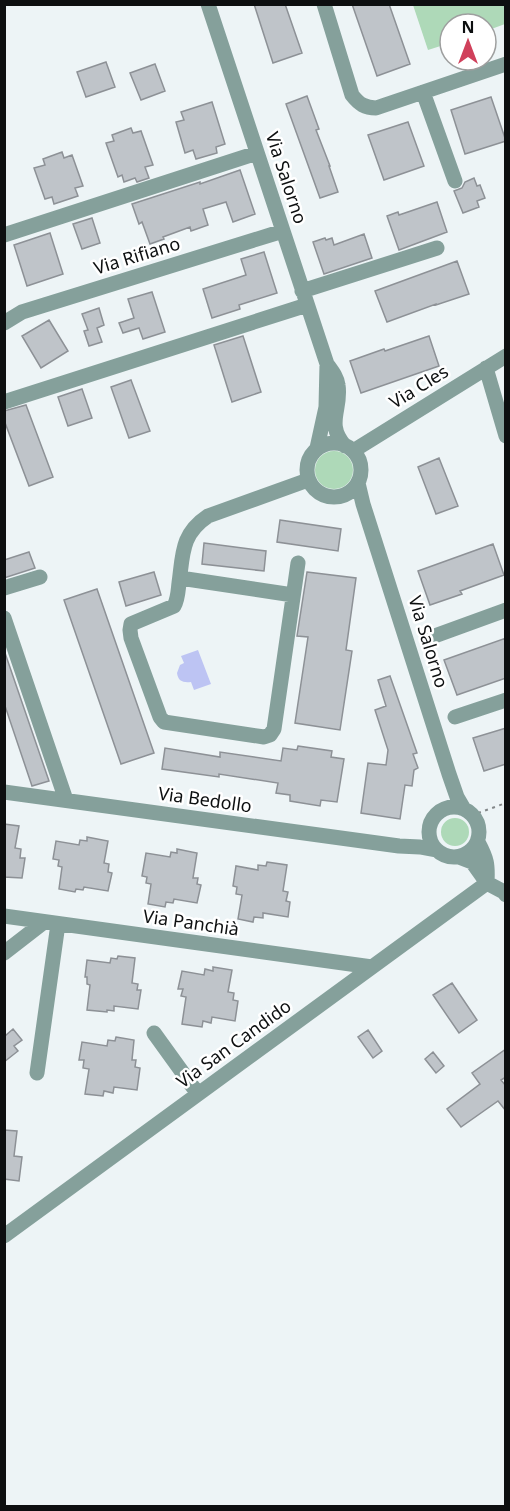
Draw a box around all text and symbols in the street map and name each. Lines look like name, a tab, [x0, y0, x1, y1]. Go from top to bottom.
north arrow	[438, 12, 498, 72]
text: N	[461, 16, 475, 38]
street label: Via Salorno	[261, 129, 313, 227]
street label: Via Rifiano	[91, 231, 183, 280]
street label: Via Cles	[385, 359, 452, 414]
street label: Via Salorno	[404, 593, 454, 691]
street label: Via Bedollo	[157, 781, 253, 817]
street label: Via Panchià	[142, 903, 241, 941]
street label: Via San Candido	[171, 993, 296, 1093]

